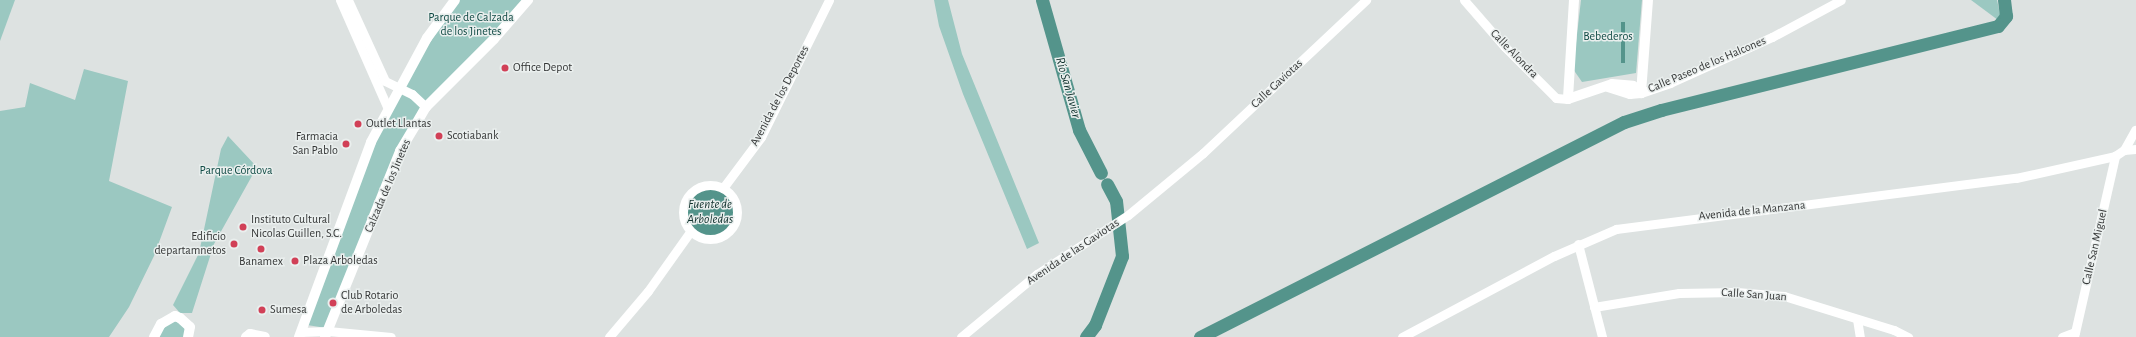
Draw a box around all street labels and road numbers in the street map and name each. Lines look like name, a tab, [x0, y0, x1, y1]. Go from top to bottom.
street label: Calle Alondra	[1487, 26, 1541, 82]
street label: Calle Paseo de los Halcones	[1646, 34, 1768, 96]
street label: Avenida de los Deportes	[747, 43, 813, 149]
street label: Calle Gaviotas	[1248, 56, 1306, 112]
street label: Calzada de los Jinetes	[362, 137, 414, 235]
street label: Avenida de la Manzana	[1698, 198, 1806, 224]
street label: Calle San Miguel	[2079, 208, 2111, 286]
street label: Avenida de las Gaviotas	[1024, 216, 1122, 288]
street label: Calle San Juan	[1721, 286, 1787, 304]

